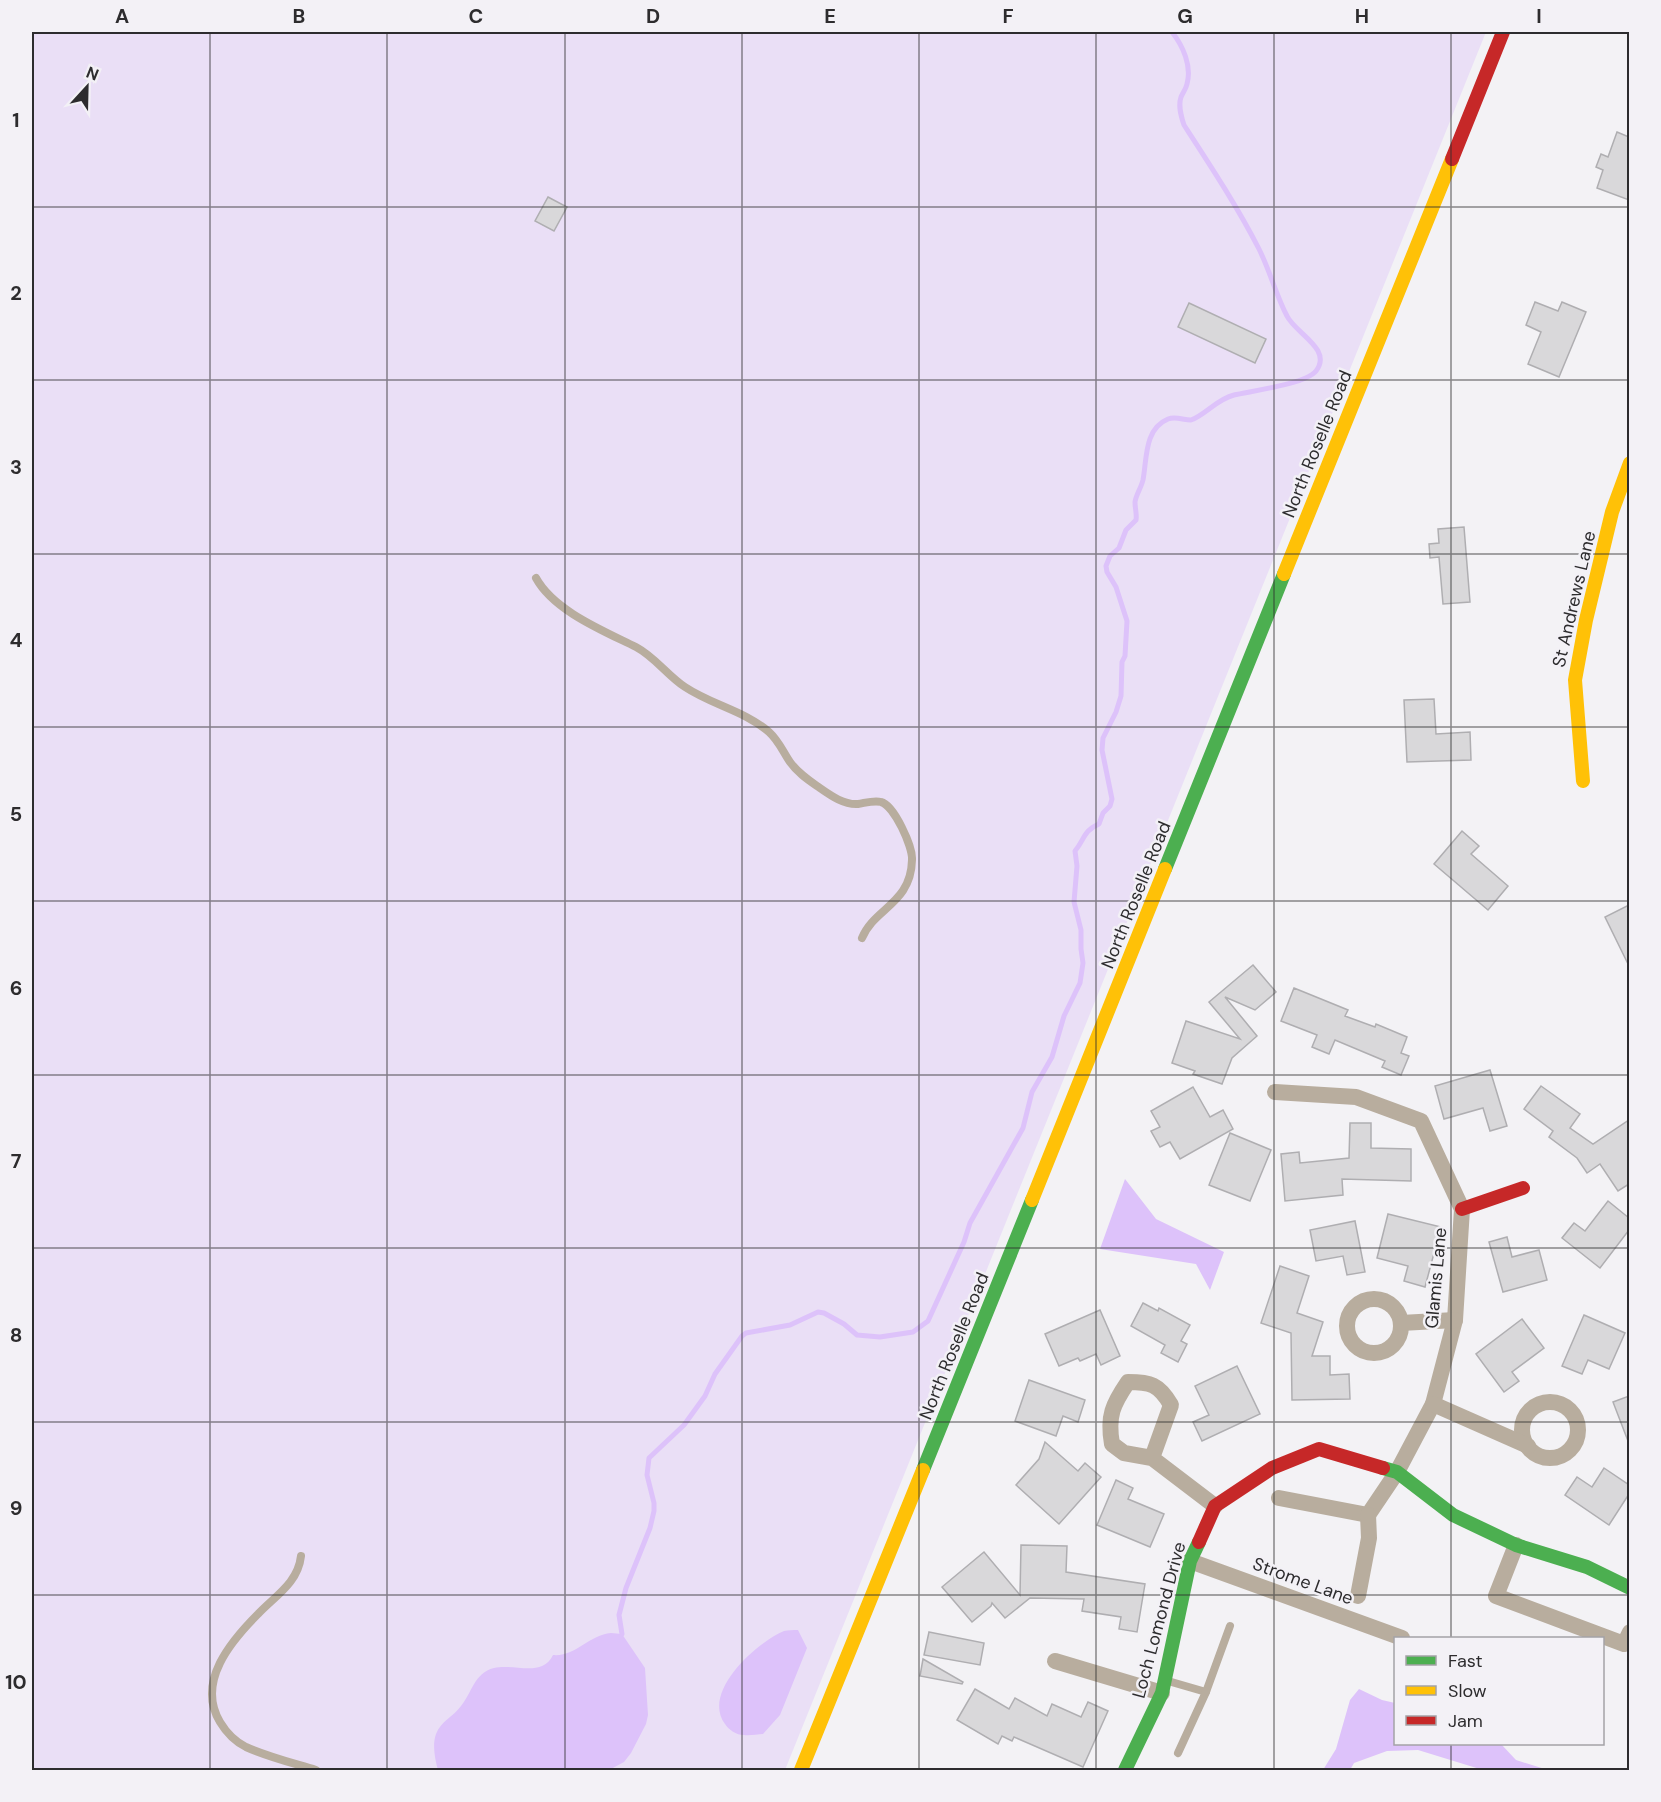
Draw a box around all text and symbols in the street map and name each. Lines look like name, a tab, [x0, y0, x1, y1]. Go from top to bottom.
text: A	[115, 3, 129, 29]
text: B	[293, 3, 305, 29]
text: C	[469, 3, 483, 29]
text: D	[646, 3, 660, 29]
text: E	[824, 3, 836, 29]
text: F	[1002, 3, 1014, 29]
text: G	[1177, 3, 1193, 29]
text: H	[1355, 3, 1369, 29]
text: I	[1536, 3, 1542, 29]
north arrow	[57, 57, 117, 117]
text: N	[83, 62, 102, 85]
text: 1	[12, 107, 20, 133]
text: 2	[10, 280, 22, 306]
street label: North Roselle Road	[1276, 367, 1358, 521]
text: 3	[10, 454, 22, 480]
street label: St Andrews Lane	[1547, 528, 1601, 670]
text: 4	[10, 627, 23, 653]
text: 5	[10, 801, 22, 827]
street label: North Roselle Road	[1095, 818, 1177, 972]
text: 6	[10, 975, 22, 1001]
text: 7	[11, 1148, 22, 1174]
street label: Glamis Lane	[1420, 1226, 1452, 1330]
street label: North Roselle Road	[913, 1269, 995, 1423]
text: 8	[10, 1322, 22, 1348]
text: 9	[10, 1495, 22, 1521]
street label: Loch Lomond Drive	[1127, 1539, 1191, 1701]
street label: Strome Lane	[1249, 1552, 1357, 1610]
legend	[1394, 1637, 1604, 1745]
text: Fast	[1448, 1649, 1483, 1673]
text: 10	[5, 1669, 27, 1695]
text: Slow	[1448, 1679, 1487, 1703]
text: Jam	[1448, 1709, 1483, 1733]

